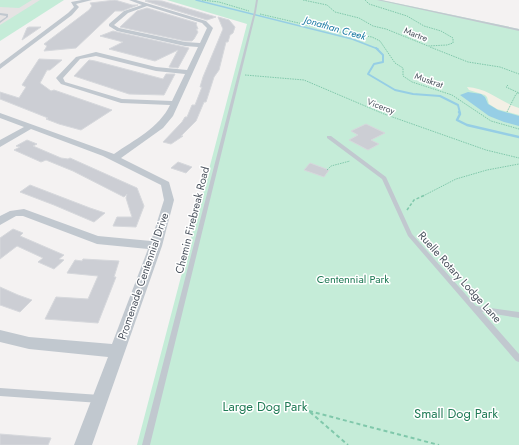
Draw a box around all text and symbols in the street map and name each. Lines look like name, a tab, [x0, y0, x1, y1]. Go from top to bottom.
water label: Jonathan Creek	[301, 12, 368, 44]
street label: Martre	[402, 23, 430, 45]
street label: Muskrat	[413, 69, 446, 91]
street label: Viceroy	[365, 95, 397, 117]
street label: Chemin Firebreak Road	[171, 165, 213, 275]
street label: Promenade Centennial Drive	[114, 210, 172, 342]
street label: Ruelle Rotary Lodge Lane	[415, 228, 506, 326]
park label: Centennial Park	[317, 271, 389, 287]
park label: Large Dog Park	[223, 397, 308, 416]
park label: Small Dog Park	[414, 404, 498, 423]

